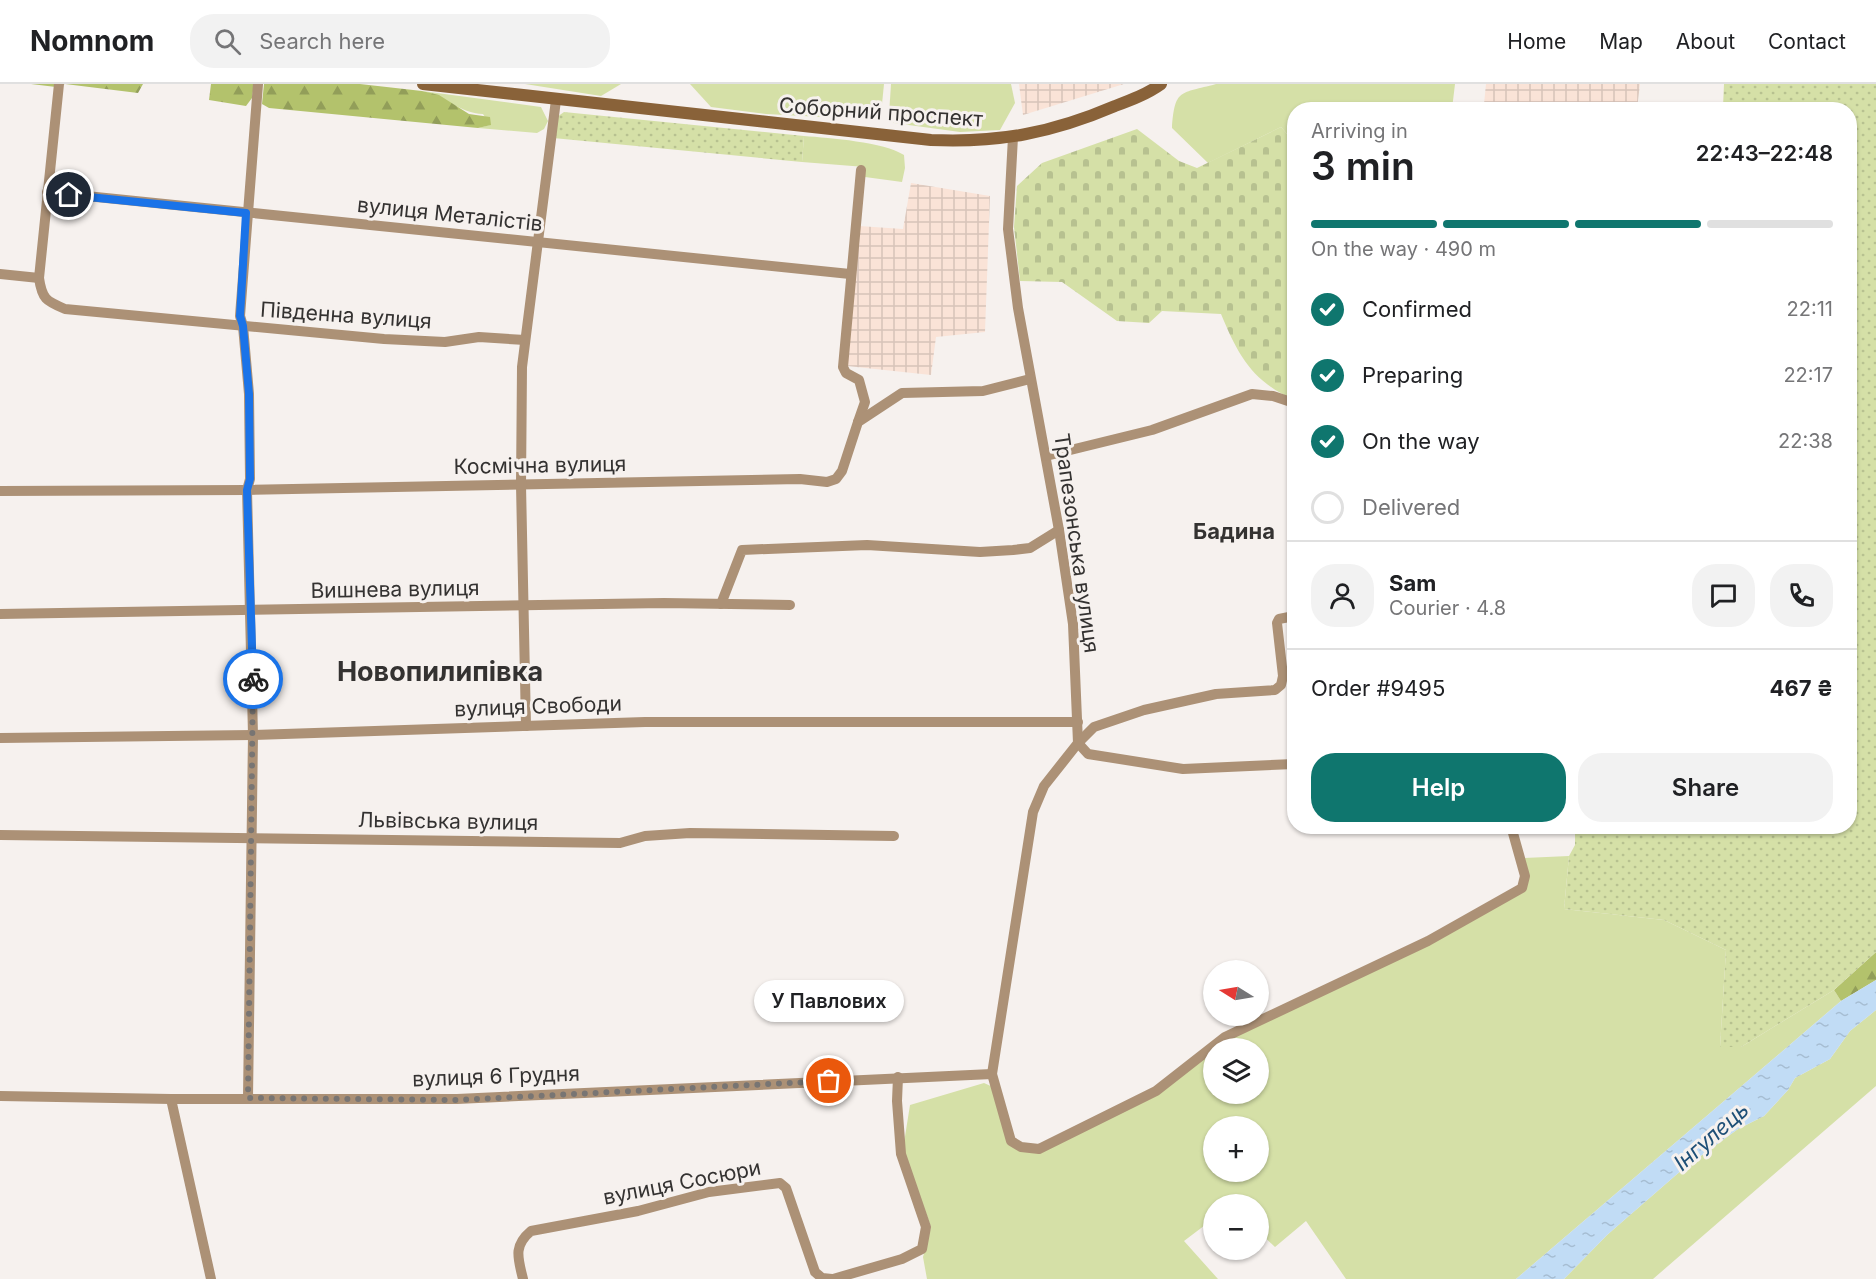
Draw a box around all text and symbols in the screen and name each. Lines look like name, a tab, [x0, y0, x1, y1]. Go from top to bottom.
search box	[190, 14, 610, 68]
text: Nomnom	[30, 24, 154, 58]
icon: search	[211, 25, 244, 58]
text: Search here	[259, 28, 385, 54]
text: Home	[1507, 29, 1566, 54]
text: Map	[1599, 29, 1643, 54]
text: About	[1676, 29, 1735, 54]
text: Contact	[1768, 29, 1846, 54]
street label: Соборний проспект	[778, 92, 984, 132]
text: Arriving in	[1311, 119, 1408, 143]
text: 22:43–22:48	[1696, 140, 1833, 166]
text: 3 min	[1311, 142, 1415, 189]
pin	[43, 169, 94, 220]
icon: home	[52, 178, 85, 211]
street label: вулиця Металістів	[356, 192, 544, 236]
text: On the way · 490 m	[1311, 237, 1496, 261]
icon: check	[1311, 293, 1344, 326]
text: Confirmed	[1362, 296, 1472, 322]
street label: Південна вулиця	[259, 297, 433, 333]
text: 22:11	[1787, 297, 1833, 321]
icon: check	[1311, 359, 1344, 392]
text: Preparing	[1362, 362, 1463, 388]
text: 22:17	[1783, 363, 1833, 387]
icon: check	[1311, 425, 1344, 458]
text: On the way	[1362, 428, 1480, 454]
text: 22:38	[1778, 429, 1833, 453]
street label: Трапезонська вулиця	[1049, 432, 1105, 654]
street label: Космічна вулиця	[453, 451, 627, 479]
text: Delivered	[1362, 494, 1460, 520]
district label: Бадина	[1193, 518, 1275, 544]
button: person	[1311, 564, 1374, 627]
button: chat	[1692, 564, 1755, 627]
button: phone	[1770, 564, 1833, 627]
text: Sam	[1389, 570, 1436, 596]
street label: Вишнева вулиця	[310, 575, 480, 603]
text: Courier · 4.8	[1389, 596, 1506, 620]
courier	[223, 649, 283, 709]
district label: Новопилипівка	[337, 655, 543, 688]
icon: bike	[237, 663, 270, 696]
text: Order #9495	[1311, 675, 1445, 701]
text: 467 ₴	[1770, 675, 1833, 701]
street label: вулиця Свободи	[454, 691, 622, 721]
button: Help	[1311, 753, 1566, 822]
button: Share	[1578, 753, 1833, 822]
street label: Львівська вулиця	[358, 807, 538, 835]
north arrow	[1203, 960, 1269, 1026]
map controls	[1203, 960, 1269, 1260]
callout: У Павлових	[754, 979, 904, 1021]
text: У Павлових	[771, 989, 887, 1013]
button: layers	[1203, 1038, 1269, 1104]
pin	[803, 1055, 854, 1106]
street label: вулиця 6 Грудня	[412, 1061, 580, 1091]
icon: bag	[812, 1064, 845, 1097]
water label: Інгулець	[1668, 1096, 1754, 1176]
button: +	[1203, 1116, 1269, 1182]
street label: вулиця Сосюри	[601, 1154, 763, 1210]
button: −	[1203, 1194, 1269, 1260]

